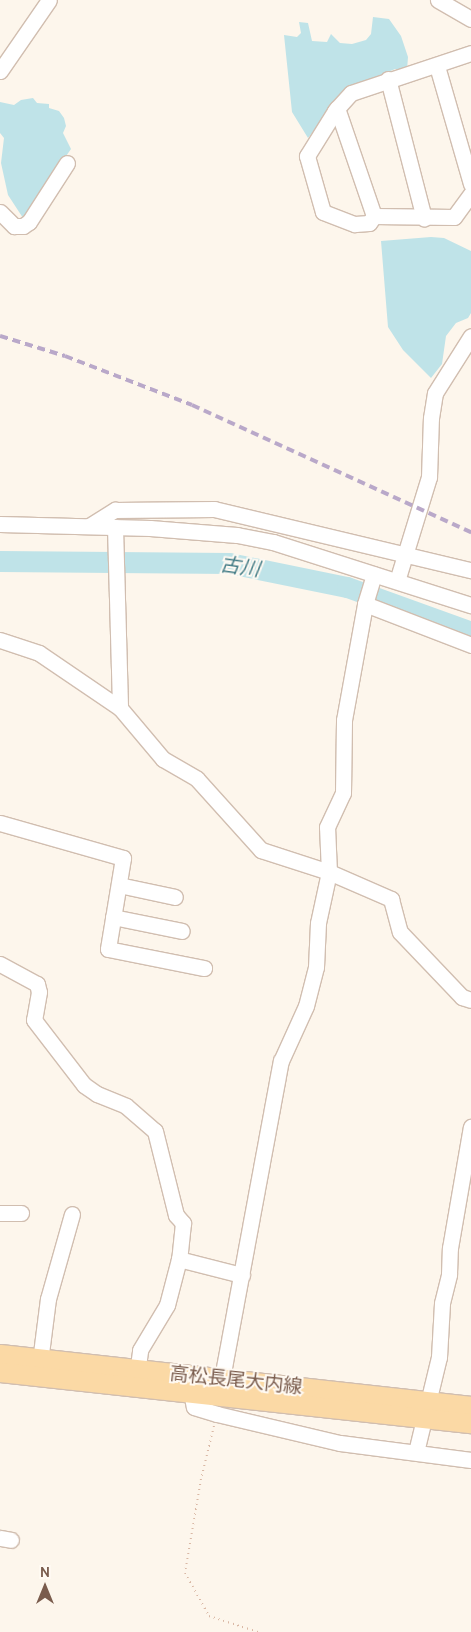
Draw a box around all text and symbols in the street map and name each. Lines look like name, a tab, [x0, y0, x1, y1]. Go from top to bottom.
water label: 古川	[219, 552, 261, 582]
street label: 高松長尾大内線	[169, 1362, 303, 1398]
north arrow	[20, 1562, 70, 1612]
text: N	[40, 1563, 50, 1581]

